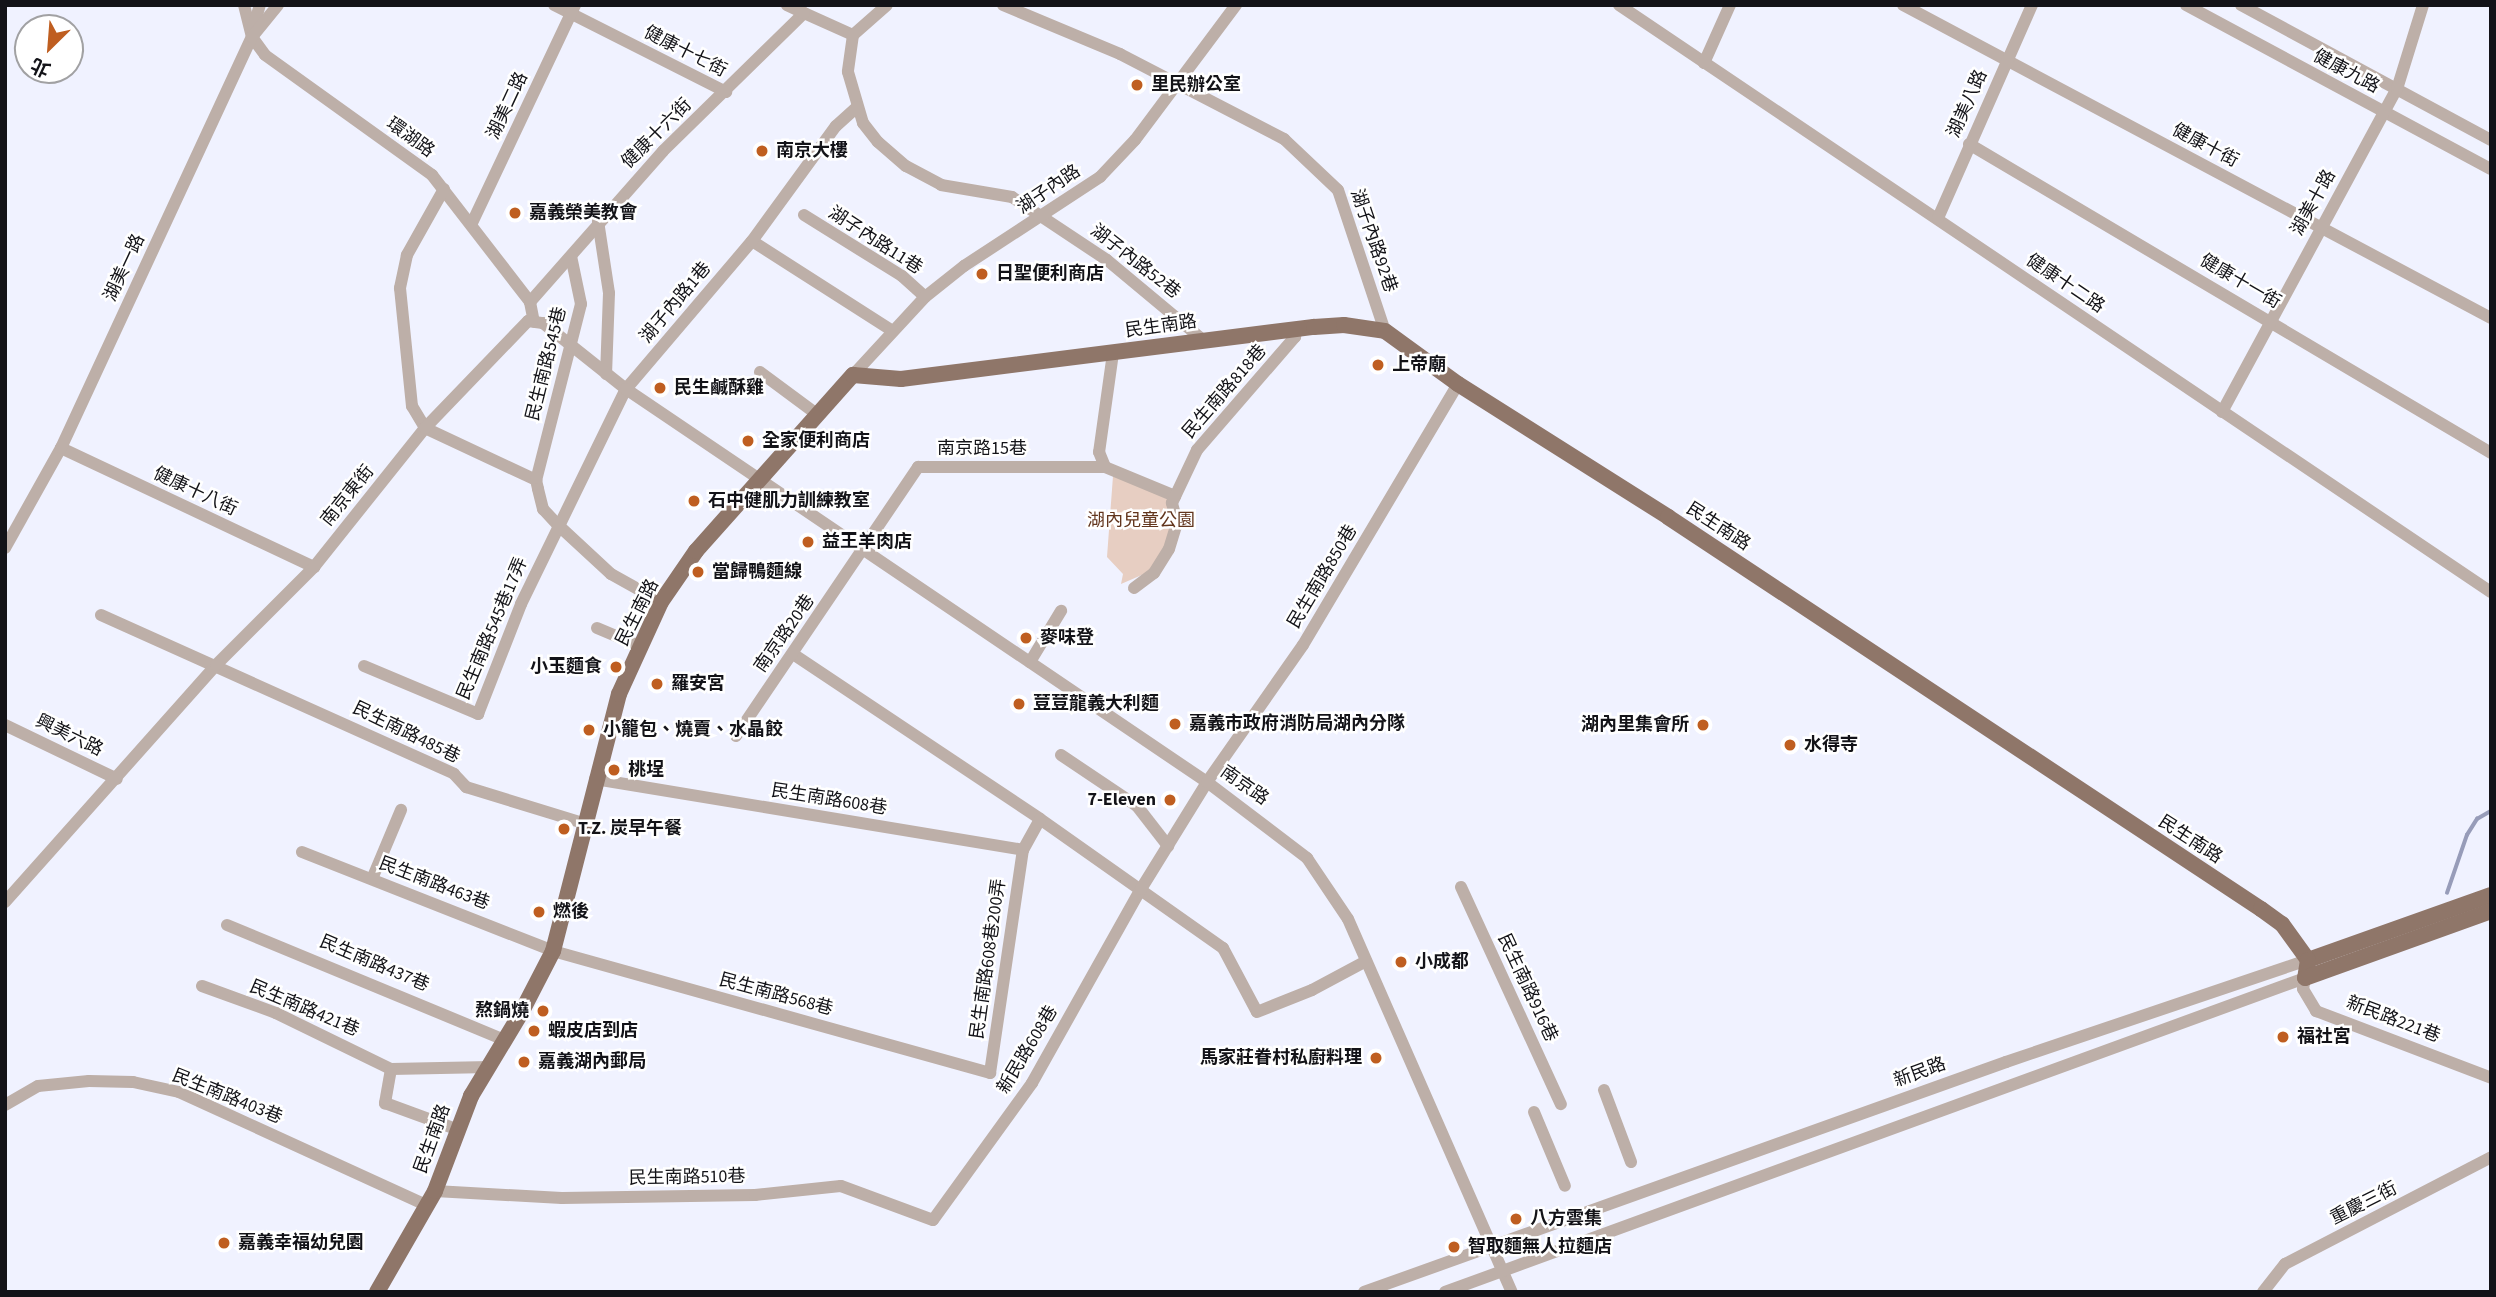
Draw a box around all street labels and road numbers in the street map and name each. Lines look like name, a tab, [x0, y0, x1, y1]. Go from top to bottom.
street label: 健康十七街	[640, 22, 730, 82]
street label: 健康九路	[2309, 46, 2383, 98]
street label: 湖美八路	[1943, 67, 1993, 141]
street label: 湖美二路	[483, 69, 533, 143]
street label: 健康十六街	[618, 95, 696, 173]
street label: 環湖路	[382, 113, 438, 163]
street label: 健康十街	[2168, 120, 2242, 172]
street label: 湖子內路	[1013, 161, 1085, 219]
street label: 湖美十路	[2287, 166, 2341, 240]
street label: 湖子內路92巷	[1345, 186, 1401, 296]
street label: 湖子內路11巷	[824, 203, 926, 279]
street label: 湖子內路52巷	[1086, 220, 1184, 304]
street label: 湖美一路	[100, 231, 150, 305]
street label: 健康十二路	[2022, 250, 2108, 318]
street label: 健康十一街	[2196, 250, 2284, 314]
street label: 湖子內路1巷	[636, 258, 716, 348]
street label: 民生南路545巷	[522, 305, 572, 423]
street label: 民生南路	[1124, 311, 1198, 343]
street label: 民生南路818巷	[1179, 341, 1271, 443]
street label: 南京路15巷	[937, 438, 1027, 460]
street label: 南京東街	[317, 461, 379, 531]
street label: 健康十八街	[150, 463, 240, 521]
street label: 民生南路	[1682, 498, 1754, 556]
street label: 民生南路850巷	[1284, 521, 1362, 633]
street label: 民生南路545巷17弄	[453, 554, 533, 704]
street label: 民生南路	[612, 576, 664, 650]
street label: 南京路20巷	[750, 591, 820, 677]
street label: 民生南路485巷	[349, 698, 463, 768]
street label: 興美六路	[32, 711, 106, 761]
street label: 南京路	[1216, 762, 1272, 810]
street label: 民生南路608巷	[770, 780, 888, 820]
street label: 民生南路	[2154, 811, 2226, 869]
street label: 民生南路463巷	[376, 853, 492, 915]
street label: 民生南路608巷200弄	[967, 877, 1011, 1041]
street label: 民生南路916巷	[1493, 930, 1561, 1046]
street label: 民生南路437巷	[316, 931, 432, 997]
street label: 民生南路568巷	[717, 969, 835, 1021]
street label: 民生南路421巷	[246, 976, 362, 1042]
street label: 新民路221巷	[2343, 992, 2443, 1048]
street label: 新民路608巷	[993, 1002, 1063, 1098]
street label: 新民路	[1891, 1054, 1949, 1092]
street label: 民生南路403巷	[169, 1065, 285, 1129]
street label: 民生南路	[411, 1101, 455, 1177]
street label: 民生南路510巷	[628, 1166, 746, 1190]
street label: 重慶三街	[2327, 1178, 2401, 1230]

